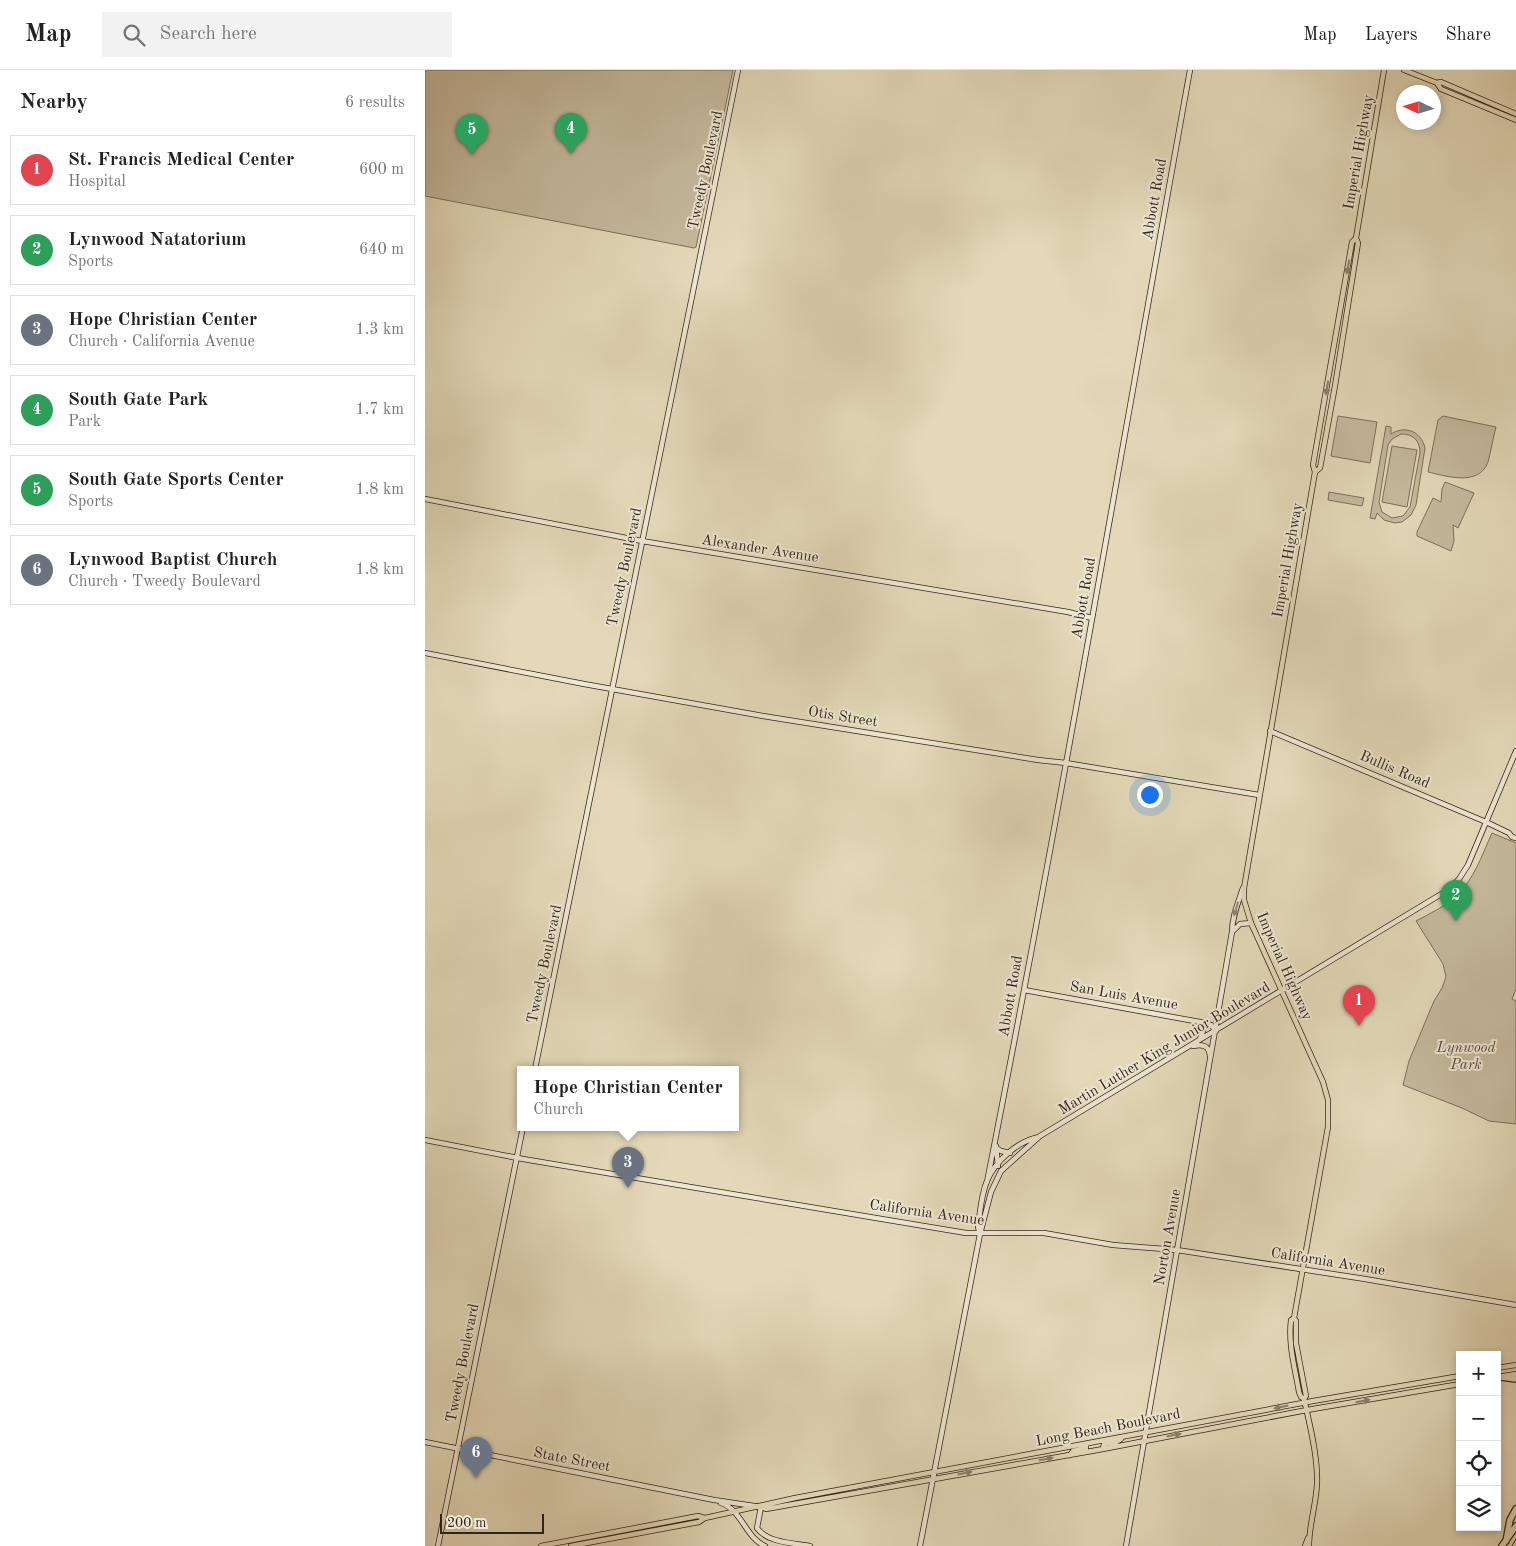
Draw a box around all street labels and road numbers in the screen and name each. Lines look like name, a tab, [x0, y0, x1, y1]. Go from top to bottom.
street label: Imperial Highway	[1342, 93, 1377, 211]
street label: Tweedy Boulevard	[687, 109, 726, 231]
street label: Abbott Road	[1141, 157, 1170, 241]
street label: Imperial Highway	[1271, 501, 1306, 619]
street label: Tweedy Boulevard	[606, 506, 645, 628]
street label: Alexander Avenue	[700, 533, 820, 566]
street label: Abbott Road	[1070, 556, 1099, 640]
street label: Otis Street	[807, 705, 879, 730]
street label: Bullis Road	[1357, 749, 1432, 792]
street label: Tweedy Boulevard	[526, 903, 565, 1025]
street label: Imperial Highway	[1253, 910, 1314, 1023]
street label: Abbott Road	[997, 954, 1026, 1038]
street label: Martin Luther King Junior Boulevard	[1056, 980, 1273, 1119]
street label: San Luis Avenue	[1069, 980, 1179, 1013]
street label: Norton Avenue	[1153, 1188, 1184, 1287]
street label: California Avenue	[869, 1198, 985, 1229]
street label: California Avenue	[1270, 1246, 1386, 1279]
street label: Tweedy Boulevard	[445, 1302, 482, 1424]
street label: Long Beach Boulevard	[1035, 1407, 1182, 1450]
street label: State Street	[532, 1446, 611, 1475]

